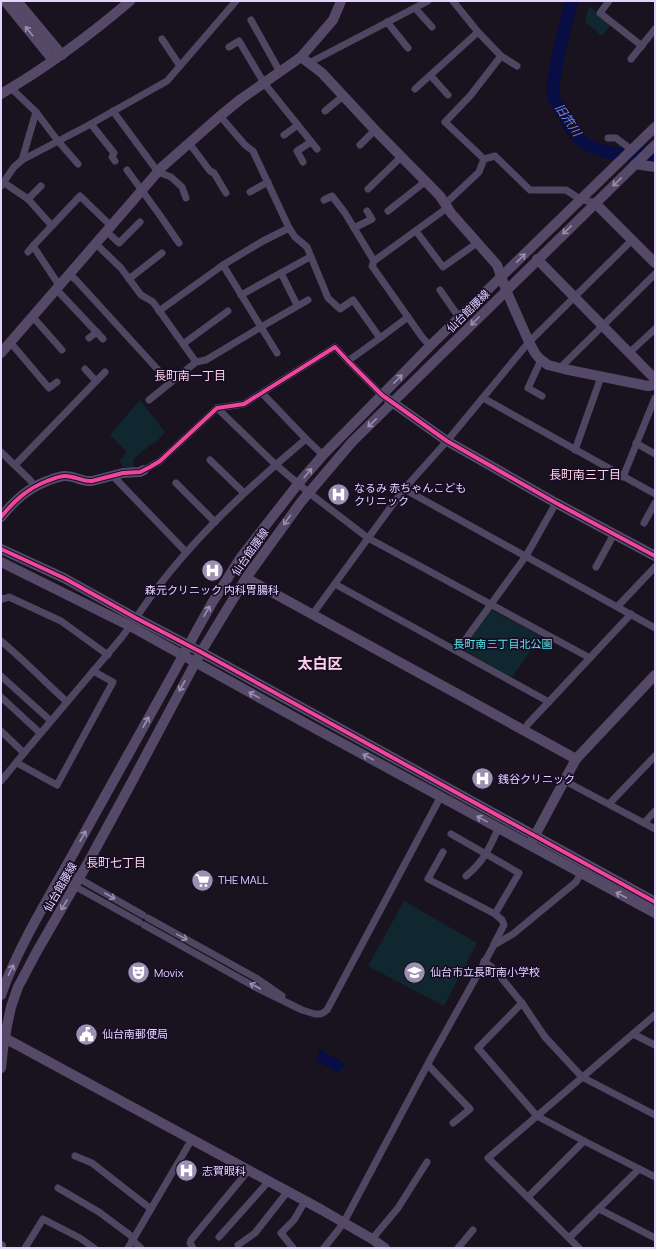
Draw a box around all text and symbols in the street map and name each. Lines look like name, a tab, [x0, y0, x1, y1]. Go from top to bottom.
one-way arrow	[24, 25, 33, 36]
water label: 旧笊川	[551, 100, 587, 141]
one-way arrow	[612, 177, 622, 187]
one-way arrow	[562, 225, 572, 235]
one-way arrow	[516, 253, 526, 263]
street label: 仙台館腰線	[443, 286, 492, 335]
one-way arrow	[470, 316, 480, 326]
district label: 長町南一丁目	[154, 367, 226, 384]
one-way arrow	[393, 374, 403, 384]
one-way arrow	[367, 418, 377, 428]
district label: 長町南三丁目	[549, 466, 621, 483]
one-way arrow	[304, 467, 313, 478]
place label: なるみ 赤ちゃんこども クリニック	[354, 480, 466, 508]
hospital icon: なるみ 赤ちゃんこども クリニック	[325, 481, 351, 507]
one-way arrow	[283, 515, 291, 526]
street label: 仙台館腰線	[228, 525, 272, 579]
hospital icon: 森元クリニック 内科胃腸科	[199, 557, 225, 583]
place label: 森元クリニック 内科胃腸科	[145, 582, 279, 597]
one-way arrow	[204, 606, 212, 618]
park label: 長町南三丁目北公園	[454, 636, 553, 651]
district label: 太白区	[297, 653, 343, 674]
one-way arrow	[178, 680, 186, 692]
one-way arrow	[248, 690, 260, 698]
one-way arrow	[143, 716, 150, 728]
one-way arrow	[362, 753, 374, 760]
hospital icon: 銭谷クリニック	[469, 766, 495, 792]
place label: 銭谷クリニック	[498, 771, 575, 786]
one-way arrow	[476, 815, 488, 823]
one-way arrow	[80, 830, 87, 842]
district label: 長町七丁目	[86, 854, 146, 871]
street label: 仙台館腰線	[39, 859, 80, 914]
supermarket icon: THE MALL	[190, 867, 216, 893]
place label: THE MALL	[218, 872, 268, 887]
one-way arrow	[615, 890, 627, 898]
one-way arrow	[104, 893, 116, 901]
one-way arrow	[59, 899, 67, 911]
one-way arrow	[176, 934, 188, 941]
school or university icon: 仙台市立長町南小学校	[402, 959, 428, 985]
theatre icon: Movix	[126, 960, 152, 986]
place label: 仙台市立長町南小学校	[430, 964, 540, 979]
one-way arrow	[8, 965, 15, 977]
place label: Movix	[154, 965, 184, 980]
one-way arrow	[249, 982, 261, 990]
public building icon: 仙台南郵便局	[73, 1021, 99, 1047]
place label: 仙台南郵便局	[102, 1026, 168, 1041]
hospital icon: 志賀眼科	[173, 1158, 199, 1184]
place label: 志賀眼科	[202, 1163, 246, 1178]

